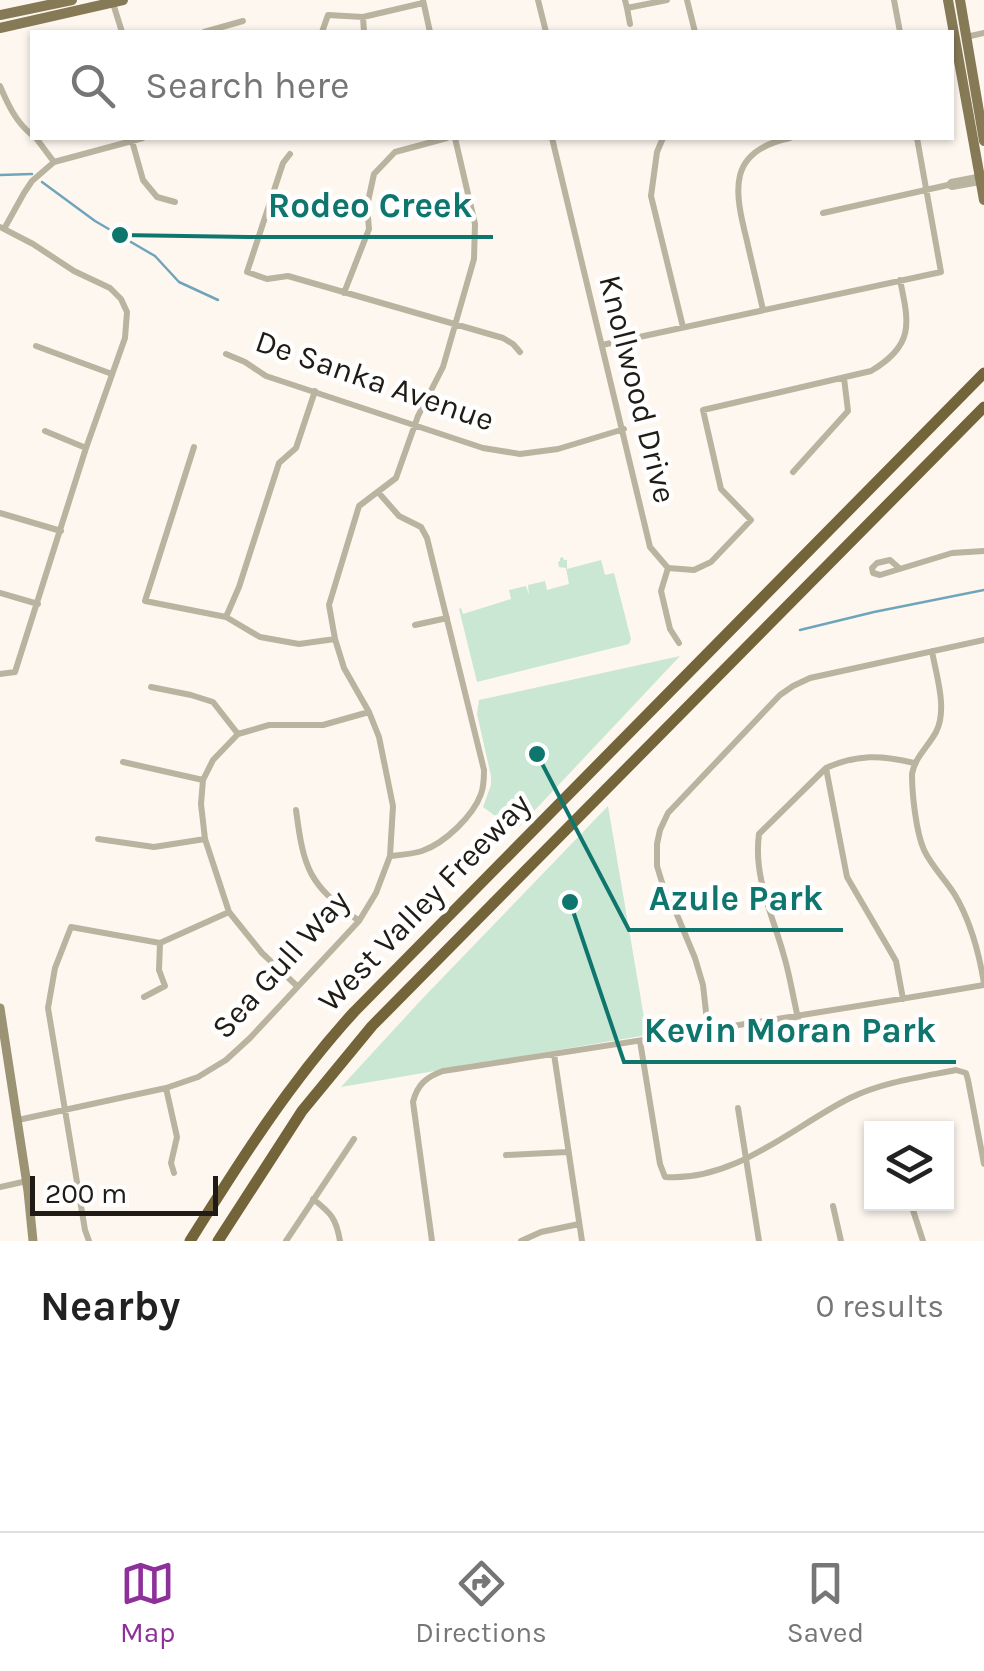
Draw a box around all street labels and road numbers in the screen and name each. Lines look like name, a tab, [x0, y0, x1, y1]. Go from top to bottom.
street label: Knollwood Drive	[591, 271, 684, 507]
street label: De Sanka Avenue	[251, 322, 499, 439]
street label: West Valley Freeway	[311, 786, 538, 1019]
street label: Sea Gull Way	[204, 883, 357, 1046]

